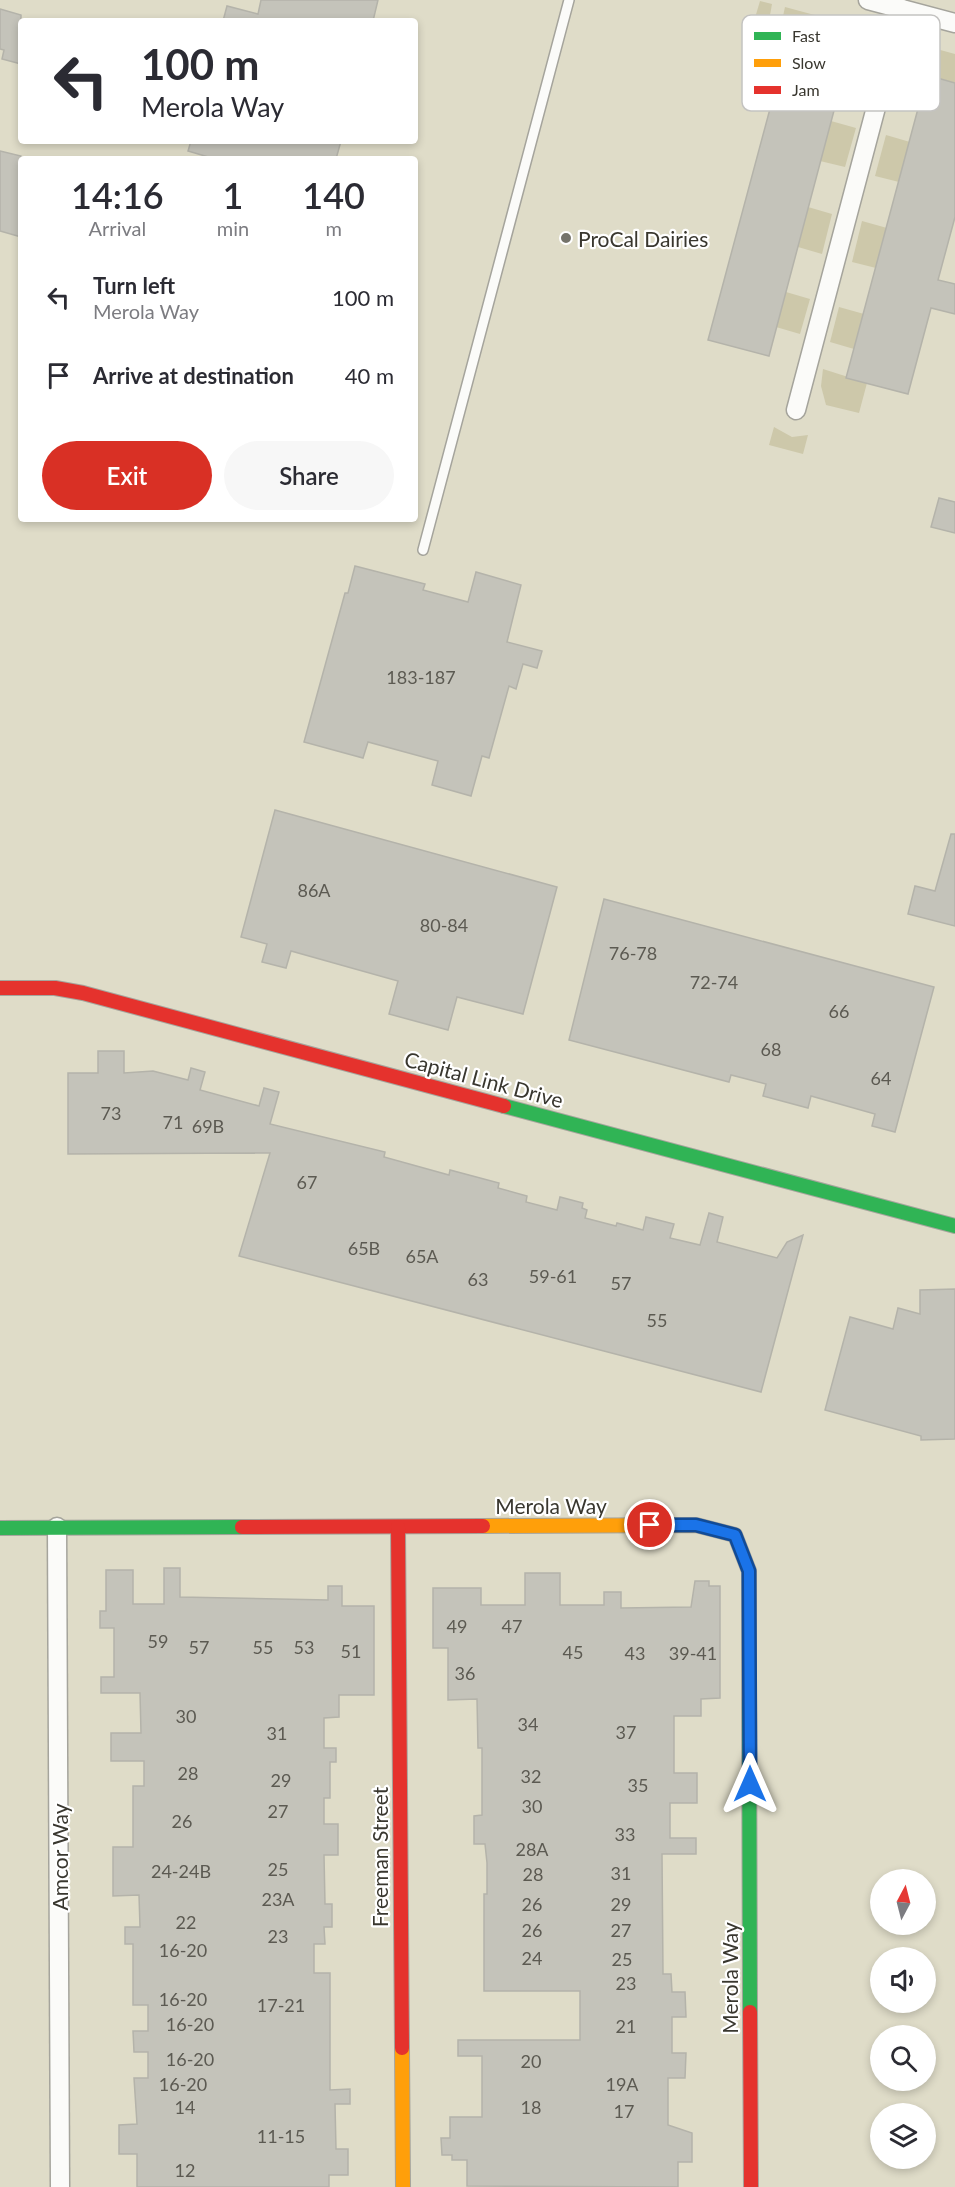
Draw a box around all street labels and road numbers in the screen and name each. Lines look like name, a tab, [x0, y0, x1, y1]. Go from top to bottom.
street label: Capital Link Drive	[402, 1046, 566, 1112]
street label: Merola Way	[495, 1493, 607, 1518]
street label: Freeman Street	[367, 1786, 392, 1927]
street label: Amcor Way	[47, 1803, 72, 1911]
street label: Merola Way	[717, 1922, 742, 2034]

